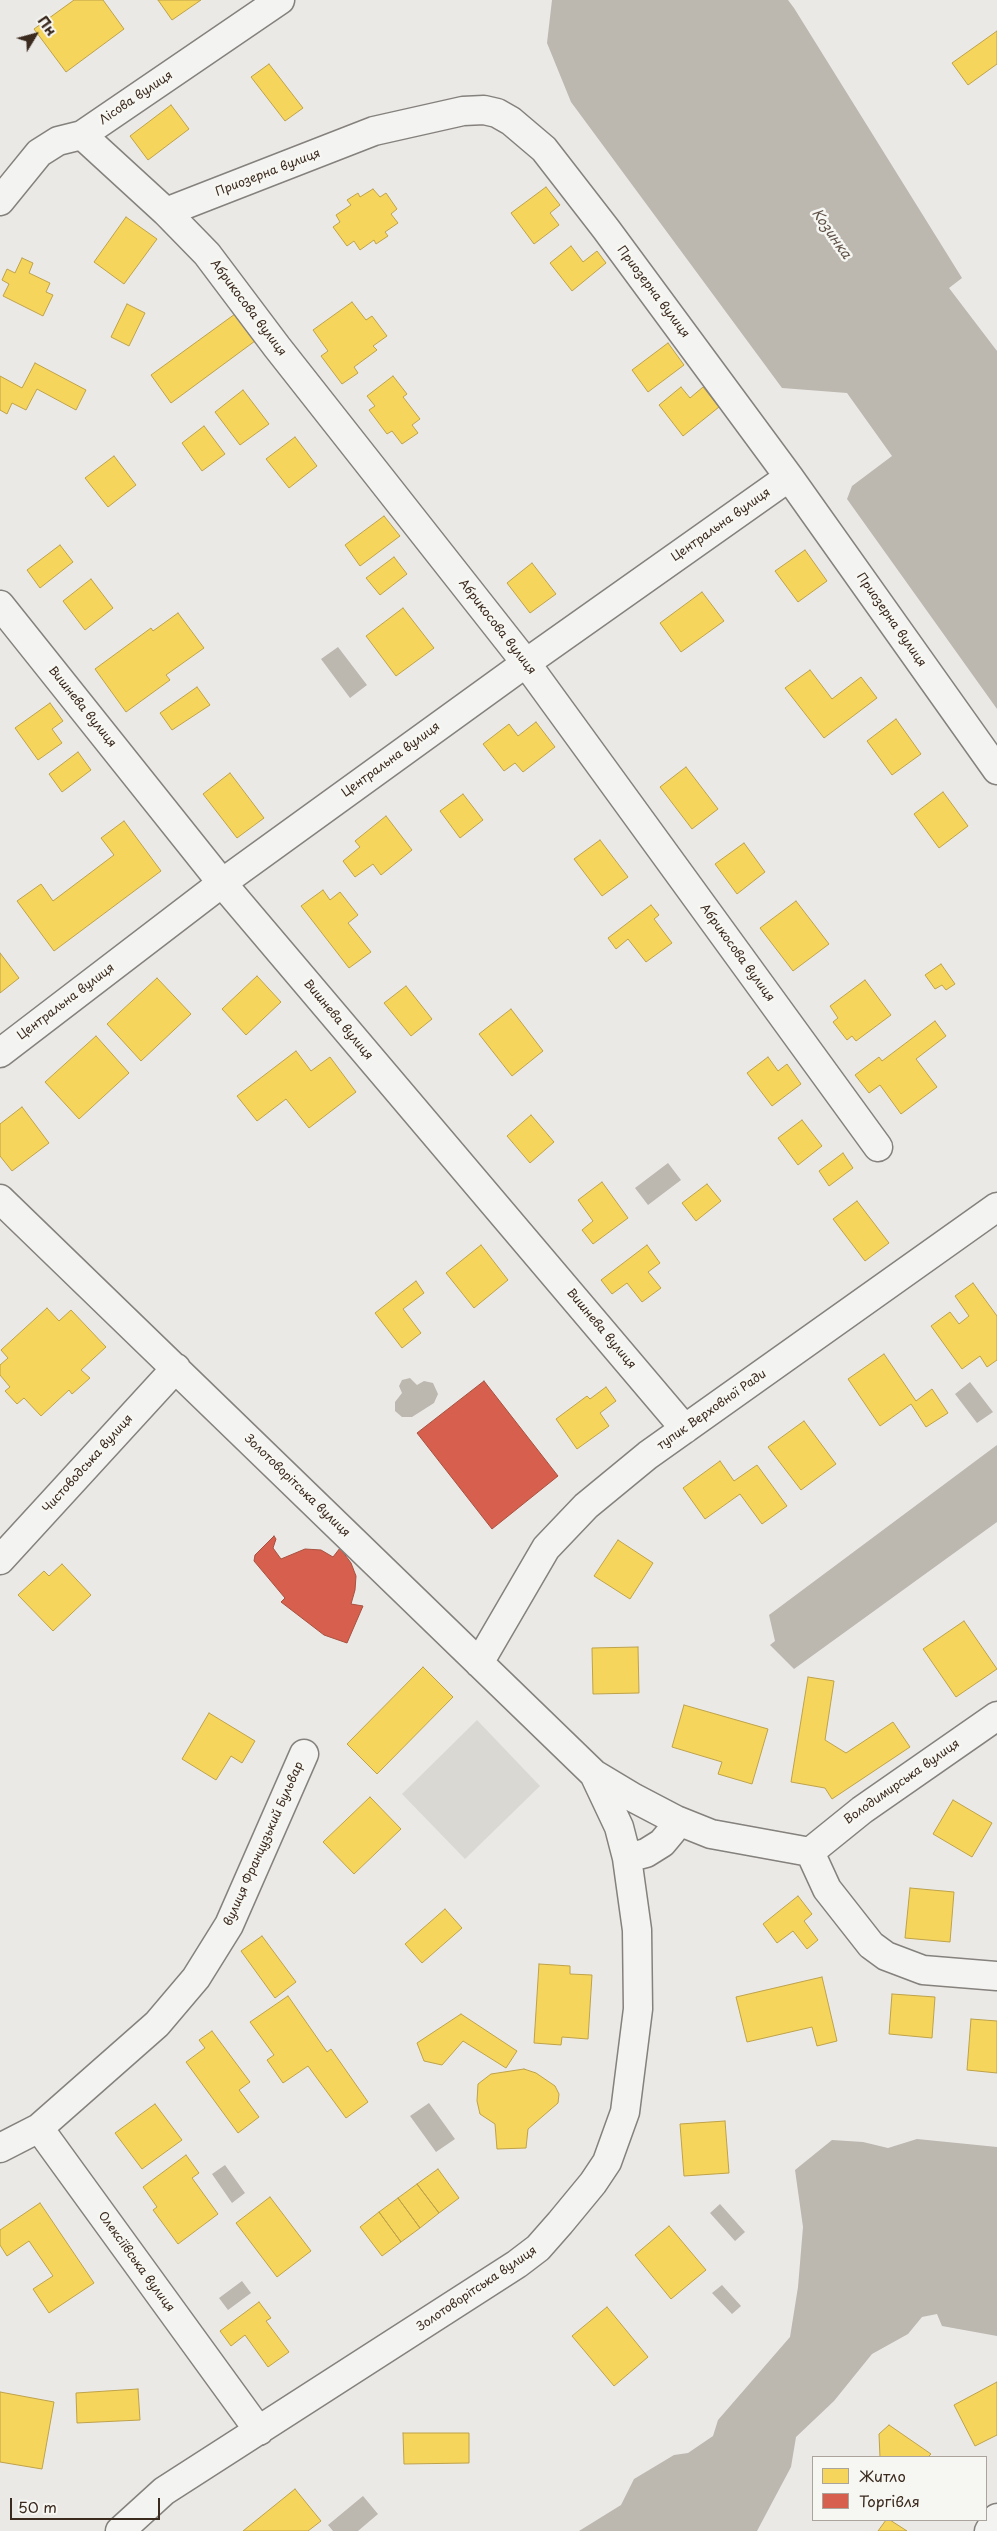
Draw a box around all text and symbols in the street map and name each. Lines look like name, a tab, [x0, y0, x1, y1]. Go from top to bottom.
north arrow	[10, 10, 60, 60]
text: Пн	[33, 11, 62, 40]
street label: Лісова вулиця	[97, 68, 175, 128]
street label: Приозерна вулиця	[213, 146, 323, 200]
water label: Козинка	[808, 206, 854, 262]
street label: Приозерна вулиця	[614, 243, 692, 341]
street label: Абрикосова вулиця	[207, 257, 289, 359]
street label: Центральна вулиця	[669, 485, 773, 565]
street label: Приозерна вулиця	[853, 570, 929, 670]
street label: Абрикосова вулиця	[455, 576, 539, 678]
street label: Вишнева вулиця	[45, 664, 119, 750]
street label: Центральна вулиця	[339, 720, 443, 800]
street label: Абрикосова вулиця	[697, 901, 777, 1005]
street label: Центральна вулиця	[15, 961, 117, 1043]
street label: Вишнева вулиця	[300, 977, 376, 1063]
street label: Вишнева вулиця	[563, 1286, 639, 1372]
street label: тупик Верховної Ради	[655, 1367, 769, 1453]
street label: Чистоводська вулиця	[40, 1412, 136, 1516]
street label: Золотоворітська вулиця	[241, 1432, 353, 1540]
street label: Володимирська вулиця	[841, 1737, 963, 1827]
street label: вулиця Французький Бульвар	[221, 1760, 307, 1928]
street label: Олексіївська вулиця	[95, 2209, 177, 2315]
street label: Золотоворітська вулиця	[414, 2244, 540, 2334]
legend	[812, 2456, 987, 2521]
text: Житло	[859, 2464, 906, 2487]
scale bar	[12, 2488, 162, 2520]
text: Торгівля	[859, 2489, 920, 2512]
text: 50 m	[18, 2495, 57, 2518]

